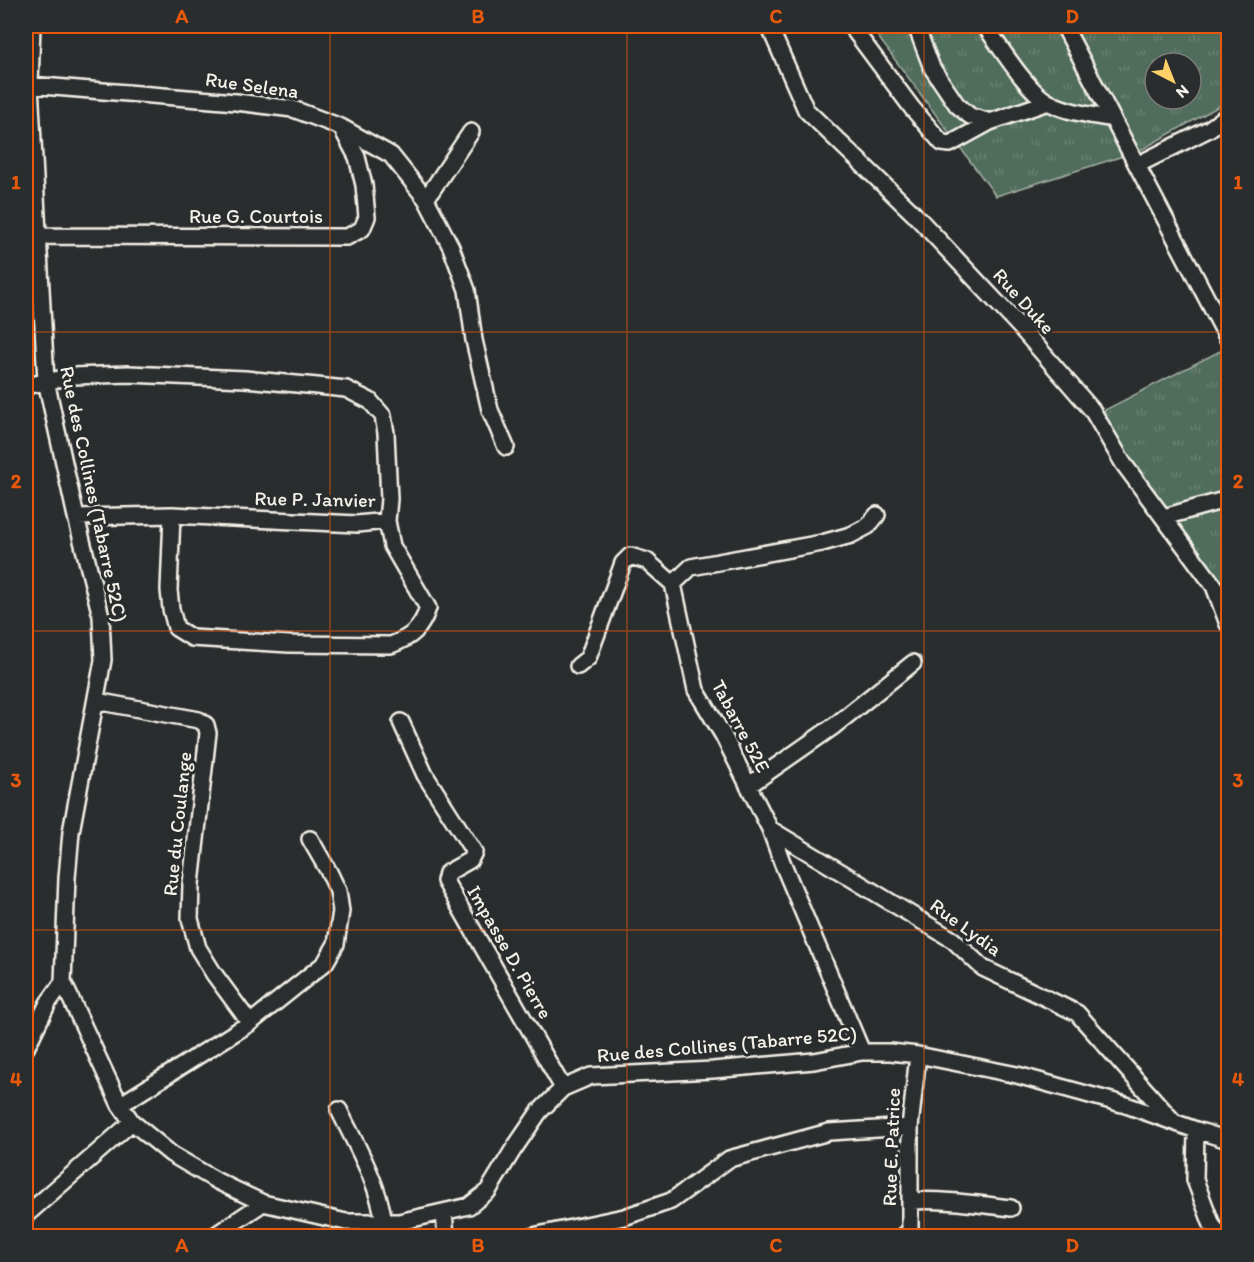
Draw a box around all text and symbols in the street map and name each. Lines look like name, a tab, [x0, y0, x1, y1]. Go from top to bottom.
text: A	[175, 4, 189, 28]
text: B	[472, 4, 485, 28]
text: C	[770, 4, 783, 28]
text: D	[1065, 4, 1079, 28]
north arrow	[1143, 51, 1203, 111]
street label: Rue Selena	[204, 67, 300, 103]
text: N	[1172, 81, 1193, 102]
text: 1	[11, 170, 21, 194]
text: 1	[1233, 170, 1243, 194]
street label: Rue G. Courtois	[189, 204, 323, 228]
street label: Rue Duke	[988, 263, 1060, 339]
street label: Rue des Collines (Tabarre 52C)	[55, 364, 133, 624]
text: 2	[11, 469, 22, 493]
text: 2	[1233, 469, 1244, 493]
street label: Rue P. Janvier	[254, 486, 376, 512]
street label: Tabarre 52E	[707, 676, 775, 776]
street label: Rue du Coulange	[157, 751, 197, 897]
text: 3	[11, 768, 22, 792]
text: 3	[1233, 768, 1244, 792]
street label: Impasse D. Pierre	[462, 881, 558, 1023]
street label: Rue Lydia	[925, 893, 1007, 961]
street label: Rue des Collines (Tabarre 52C)	[596, 1021, 858, 1067]
text: 4	[10, 1067, 22, 1091]
text: 4	[1232, 1067, 1244, 1091]
street label: Rue E. Patrice	[877, 1087, 905, 1207]
text: A	[175, 1233, 189, 1257]
text: B	[472, 1233, 485, 1257]
text: C	[770, 1233, 783, 1257]
text: D	[1065, 1233, 1079, 1257]

